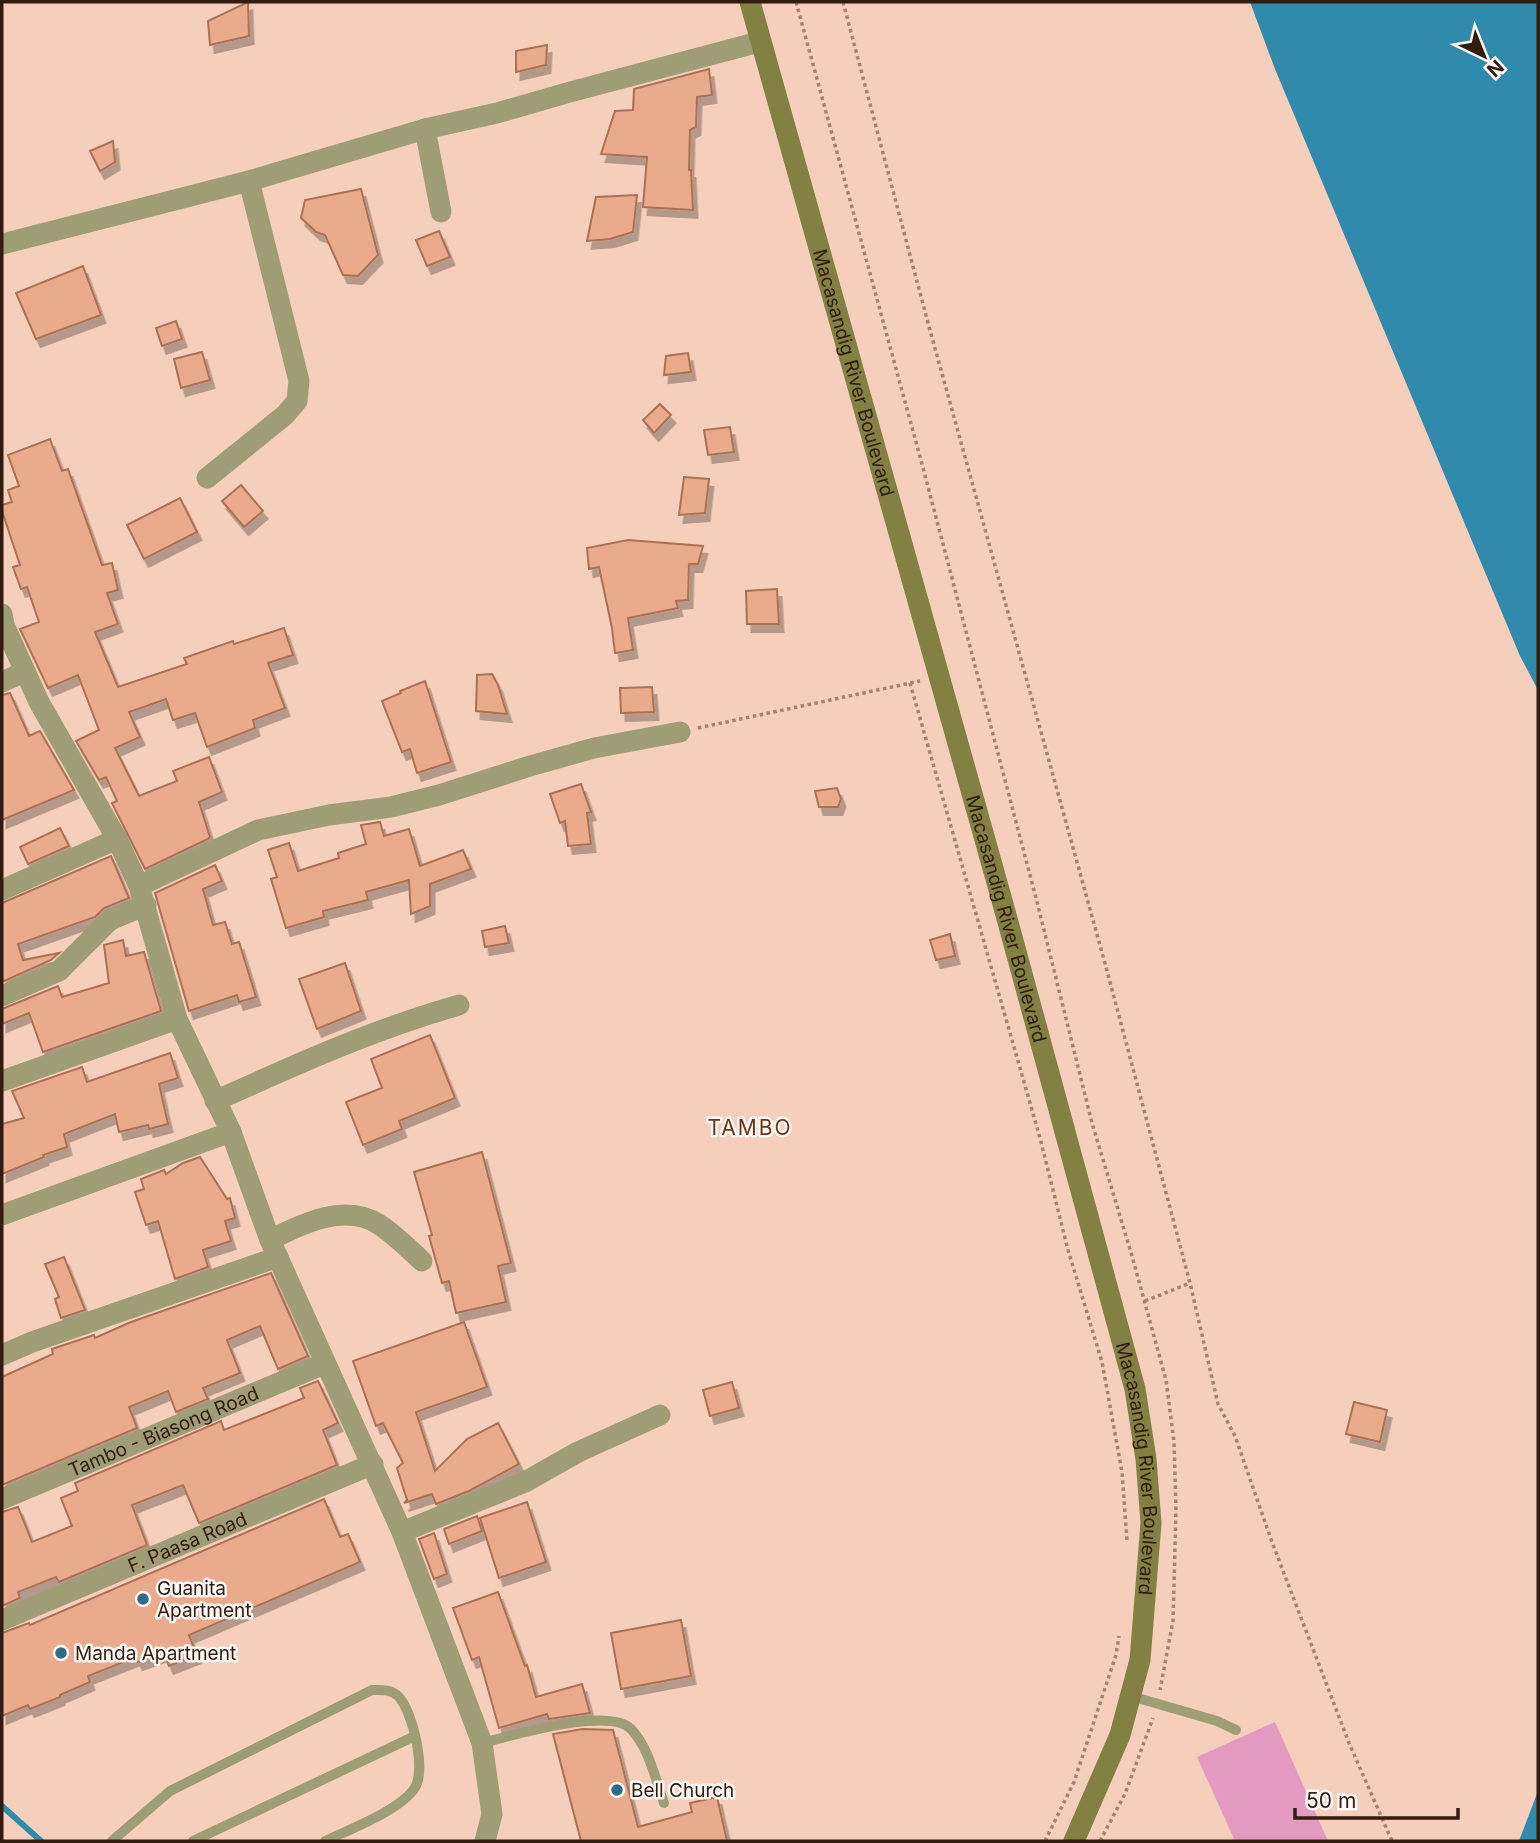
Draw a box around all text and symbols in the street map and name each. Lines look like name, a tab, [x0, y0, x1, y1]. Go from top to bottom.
north arrow	[1449, 21, 1519, 91]
text: N	[1482, 55, 1508, 81]
street label: Macasandig River Boulevard	[808, 247, 899, 499]
street label: Macasandig River Boulevard	[961, 793, 1051, 1045]
district label: TAMBO	[707, 1115, 793, 1140]
street label: Macasandig River Boulevard	[1111, 1340, 1162, 1596]
street label: Tambo - Biasong Road	[65, 1382, 262, 1482]
street label: F. Paasa Road	[125, 1507, 250, 1578]
place label: Guanita Apartment	[157, 1577, 251, 1622]
marker: Guanita Apartment	[135, 1591, 151, 1607]
place label: Manda Apartment	[75, 1642, 236, 1665]
marker: Manda Apartment	[53, 1645, 69, 1661]
scale bar	[1295, 1776, 1458, 1820]
place label: Bell Church	[631, 1779, 734, 1802]
marker: Bell Church	[609, 1782, 625, 1798]
text: 50 m	[1306, 1788, 1356, 1813]

